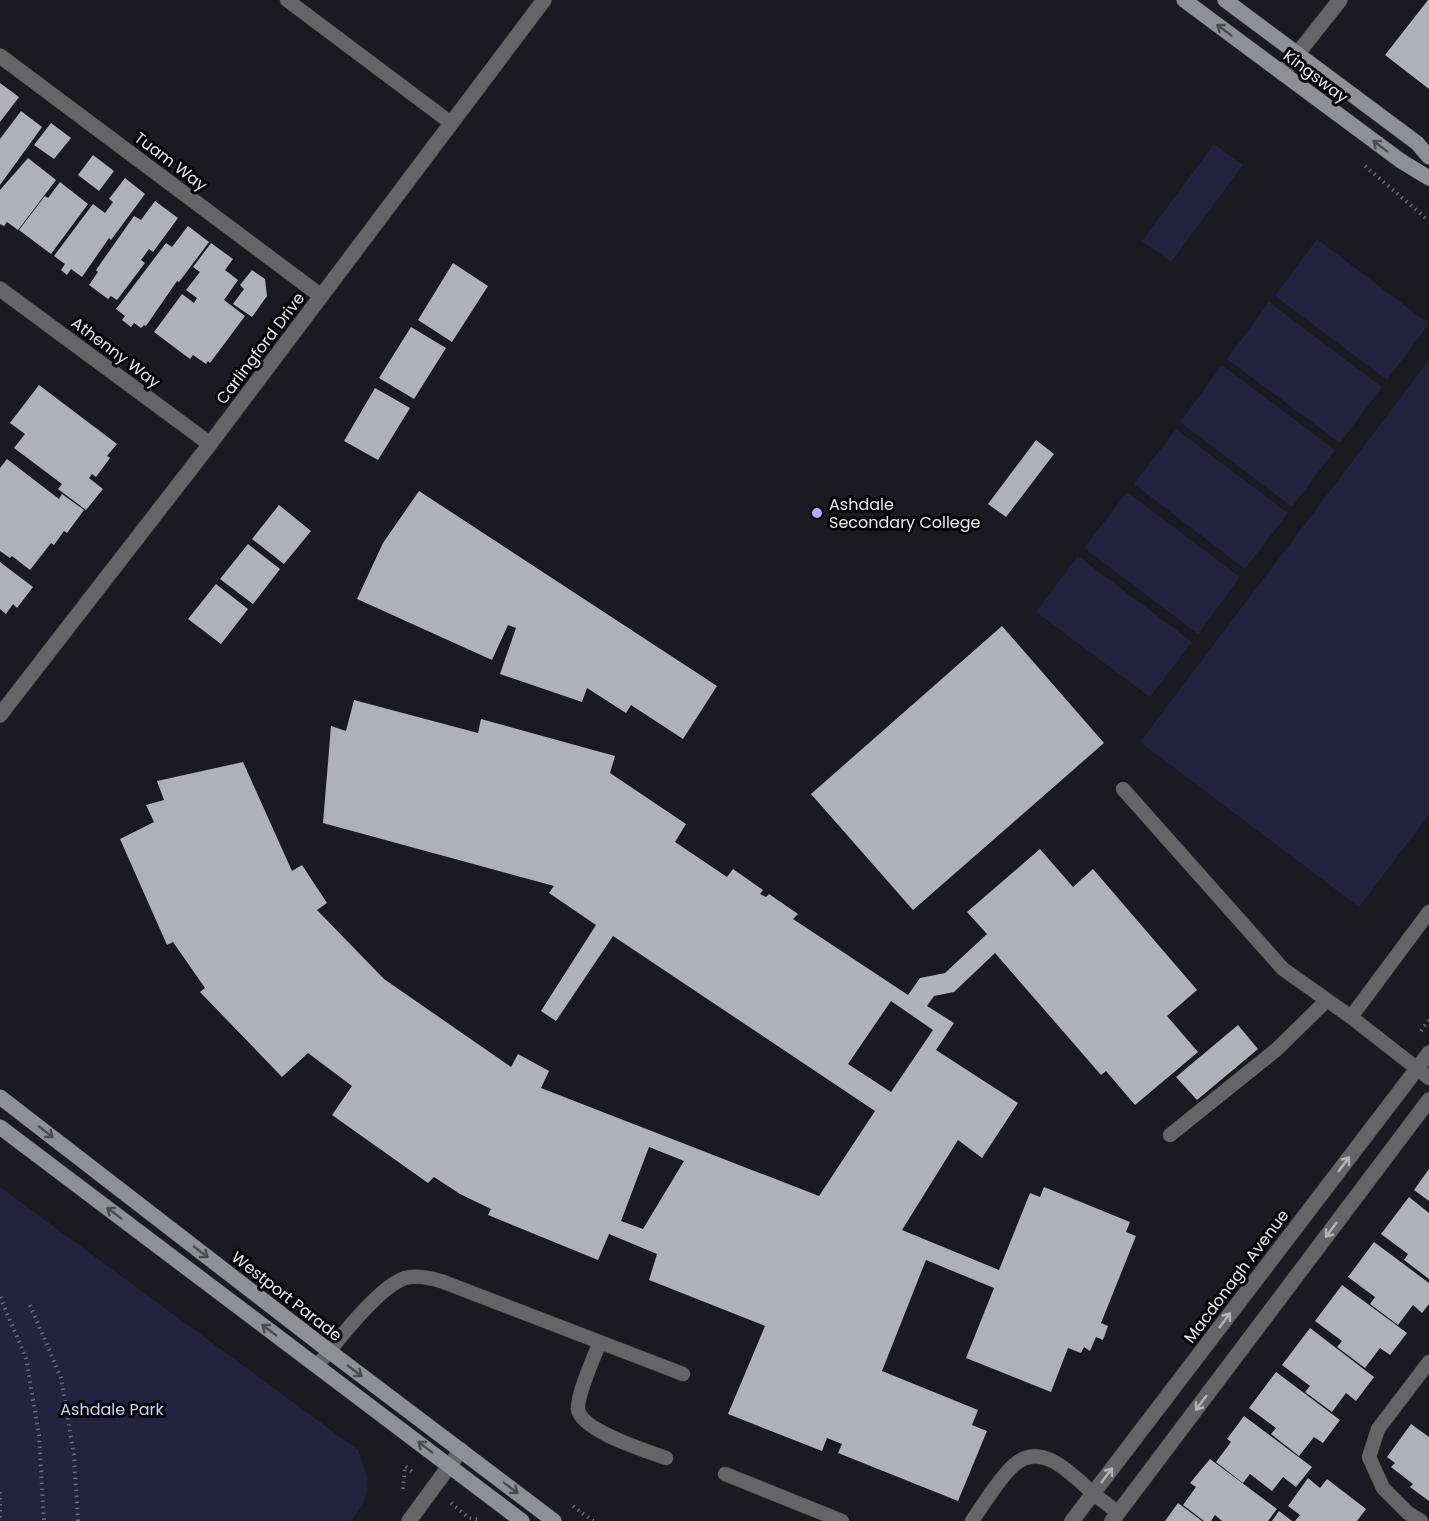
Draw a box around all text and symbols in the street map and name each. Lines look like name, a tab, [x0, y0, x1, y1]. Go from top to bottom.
one-way arrow	[1216, 23, 1232, 36]
street label: Kingsway	[1278, 44, 1353, 108]
street label: Tuam Way	[129, 126, 212, 196]
one-way arrow	[1372, 140, 1388, 153]
street label: Carlingford Drive	[211, 288, 310, 409]
street label: Athenny Way	[66, 311, 165, 393]
place label: Ashdale Secondary College	[829, 493, 981, 534]
marker: Ashdale Secondary College	[810, 506, 824, 520]
one-way arrow	[38, 1126, 54, 1139]
one-way arrow	[1337, 1157, 1350, 1173]
street label: Macdonagh Avenue	[1179, 1205, 1294, 1348]
one-way arrow	[106, 1206, 122, 1219]
one-way arrow	[1324, 1222, 1337, 1238]
one-way arrow	[192, 1245, 208, 1258]
street label: Westport Parade	[227, 1246, 347, 1347]
one-way arrow	[1219, 1312, 1232, 1328]
one-way arrow	[262, 1324, 278, 1336]
one-way arrow	[347, 1364, 363, 1377]
one-way arrow	[1195, 1395, 1208, 1411]
park label: Ashdale Park	[60, 1398, 164, 1421]
one-way arrow	[417, 1441, 433, 1454]
one-way arrow	[1101, 1467, 1114, 1483]
one-way arrow	[502, 1482, 518, 1494]

